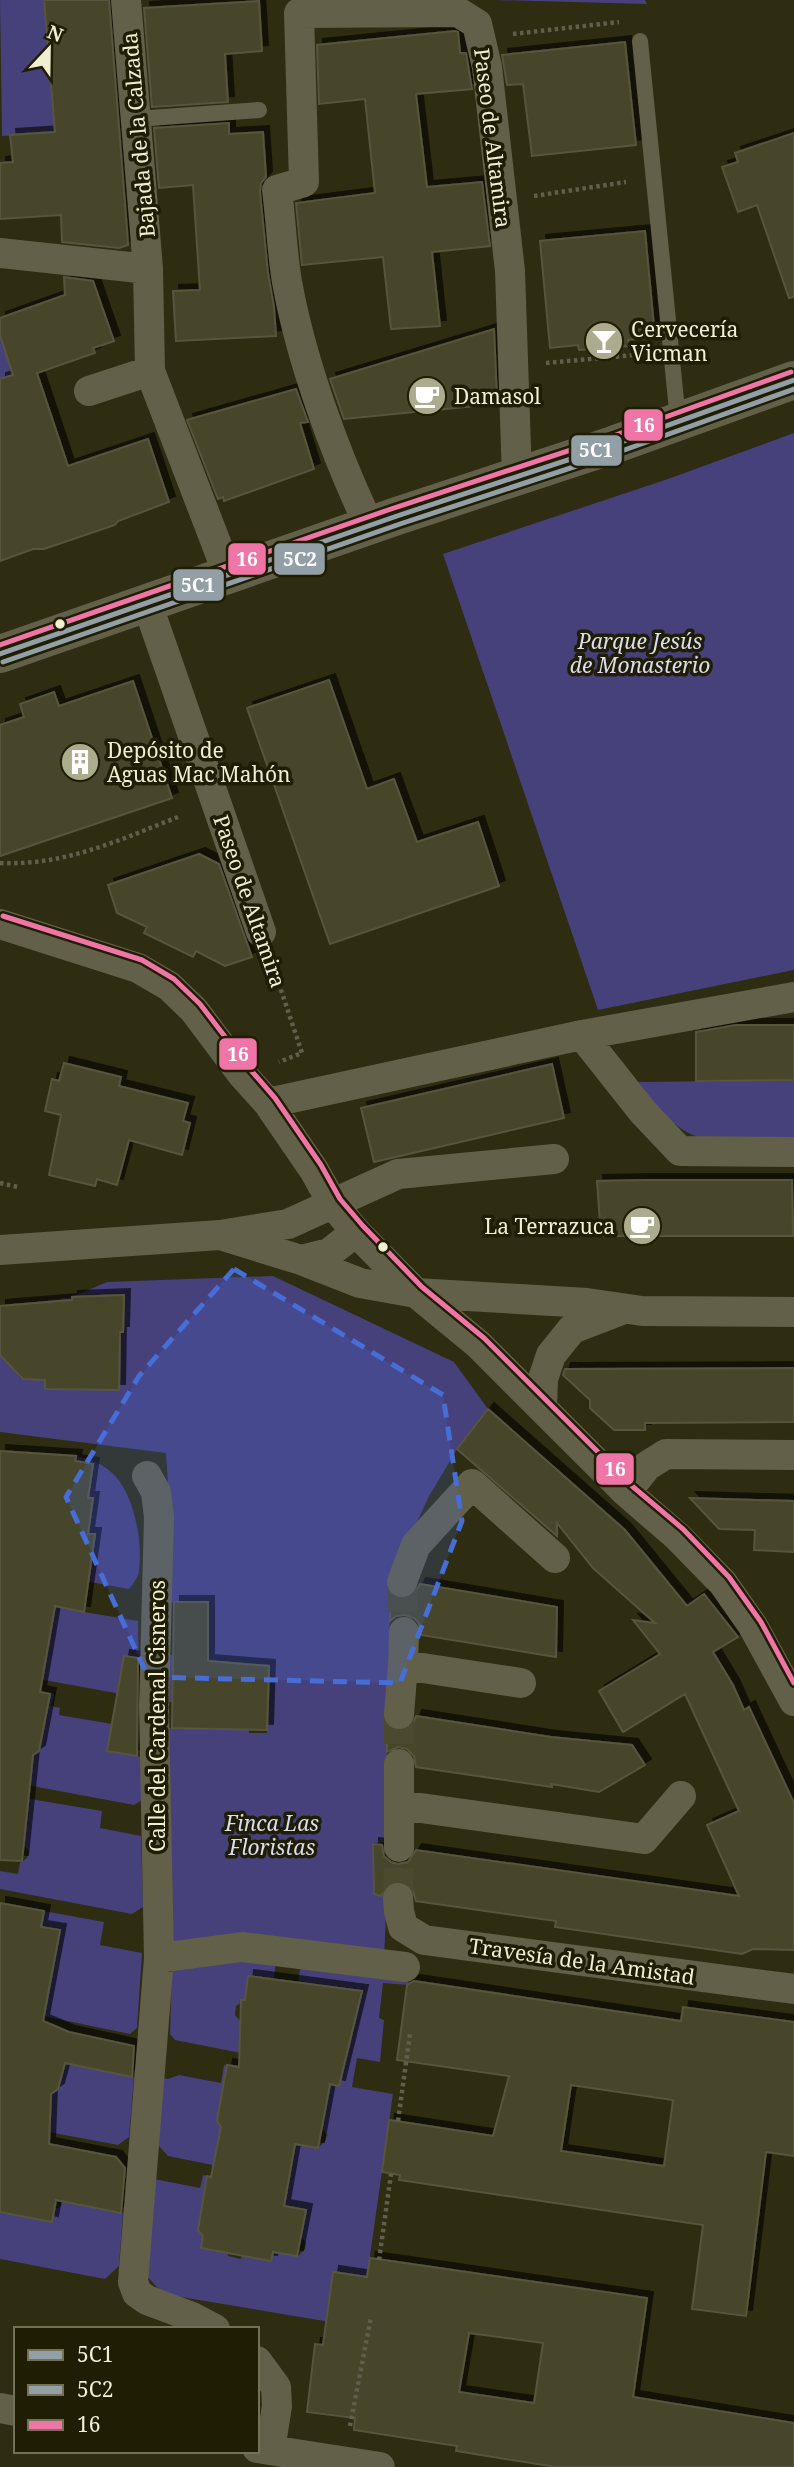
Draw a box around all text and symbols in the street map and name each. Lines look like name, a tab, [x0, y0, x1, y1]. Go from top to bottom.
north arrow	[14, 14, 84, 84]
text: N	[44, 18, 67, 48]
street label: Bajada de la Calzada	[115, 31, 161, 239]
street label: Paseo de Altamira	[468, 47, 518, 229]
place label: Cervecería Vicman	[631, 315, 738, 367]
bar icon: Cervecería Vicman	[583, 320, 625, 362]
cafe icon: Damasol	[406, 375, 448, 417]
place label: Damasol	[454, 382, 541, 410]
line badge: 16	[623, 408, 664, 442]
text: 16	[633, 412, 655, 438]
line badge: 5C1	[570, 434, 623, 467]
text: 5C1	[579, 437, 613, 463]
line badge: 16	[227, 542, 267, 576]
line badge: 5C2	[273, 542, 326, 576]
text: 16	[236, 546, 258, 572]
text: 5C2	[283, 546, 317, 572]
line badge: 5C1	[172, 568, 225, 602]
text: 5C1	[181, 572, 215, 598]
unlabelled marker	[53, 617, 67, 631]
park label: Parque Jesús de Monasterio	[570, 627, 710, 679]
place label: Depósito de Aguas Mac Mahón	[107, 736, 291, 788]
building icon: Depósito de Aguas Mac Mahón	[59, 741, 101, 783]
street label: Paseo de Altamira	[207, 811, 293, 991]
line badge: 16	[218, 1037, 258, 1071]
text: 16	[227, 1041, 249, 1067]
cafe icon: La Terrazuca	[621, 1205, 663, 1247]
place label: La Terrazuca	[484, 1212, 615, 1240]
unlabelled marker	[376, 1240, 390, 1254]
line badge: 16	[595, 1452, 635, 1486]
text: 16	[604, 1456, 626, 1482]
street label: Calle del Cardenal Cisneros	[143, 1580, 171, 1852]
park label: Finca Las Floristas	[224, 1809, 319, 1861]
street label: Travesía de la Amistad	[467, 1931, 697, 1991]
legend	[14, 2327, 259, 2453]
text: 5C1	[77, 2340, 113, 2368]
text: 5C2	[77, 2375, 113, 2403]
text: 16	[77, 2410, 100, 2438]

